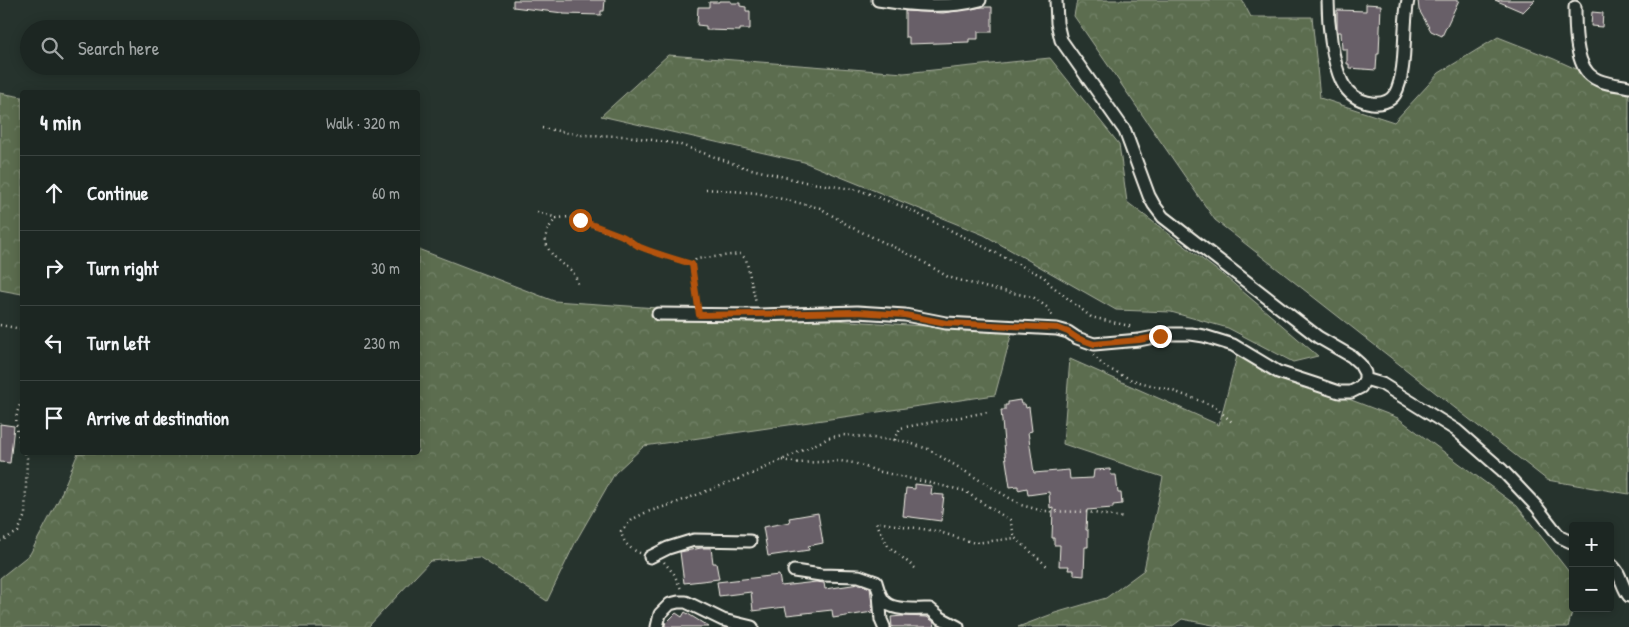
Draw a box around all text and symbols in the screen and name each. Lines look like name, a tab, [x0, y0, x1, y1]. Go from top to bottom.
search box	[20, 20, 420, 75]
icon: search	[38, 34, 66, 62]
text: Search here	[78, 35, 159, 61]
text: 4 min	[40, 108, 81, 137]
text: Walk · 320 m	[326, 112, 400, 134]
icon: ahead	[40, 179, 68, 207]
text: Continue	[87, 180, 148, 206]
text: 60 m	[372, 182, 400, 204]
route start	[569, 209, 592, 232]
icon: right	[40, 254, 68, 282]
text: Turn right	[87, 255, 158, 281]
text: 30 m	[371, 257, 400, 279]
route end	[1149, 325, 1172, 348]
icon: left	[40, 329, 68, 357]
text: Turn left	[87, 330, 150, 356]
text: 230 m	[364, 332, 400, 354]
icon: arrive	[40, 404, 68, 432]
text: Arrive at destination	[87, 405, 229, 431]
map controls	[1569, 522, 1614, 612]
button: +	[1569, 522, 1614, 567]
button: −	[1569, 567, 1614, 612]

